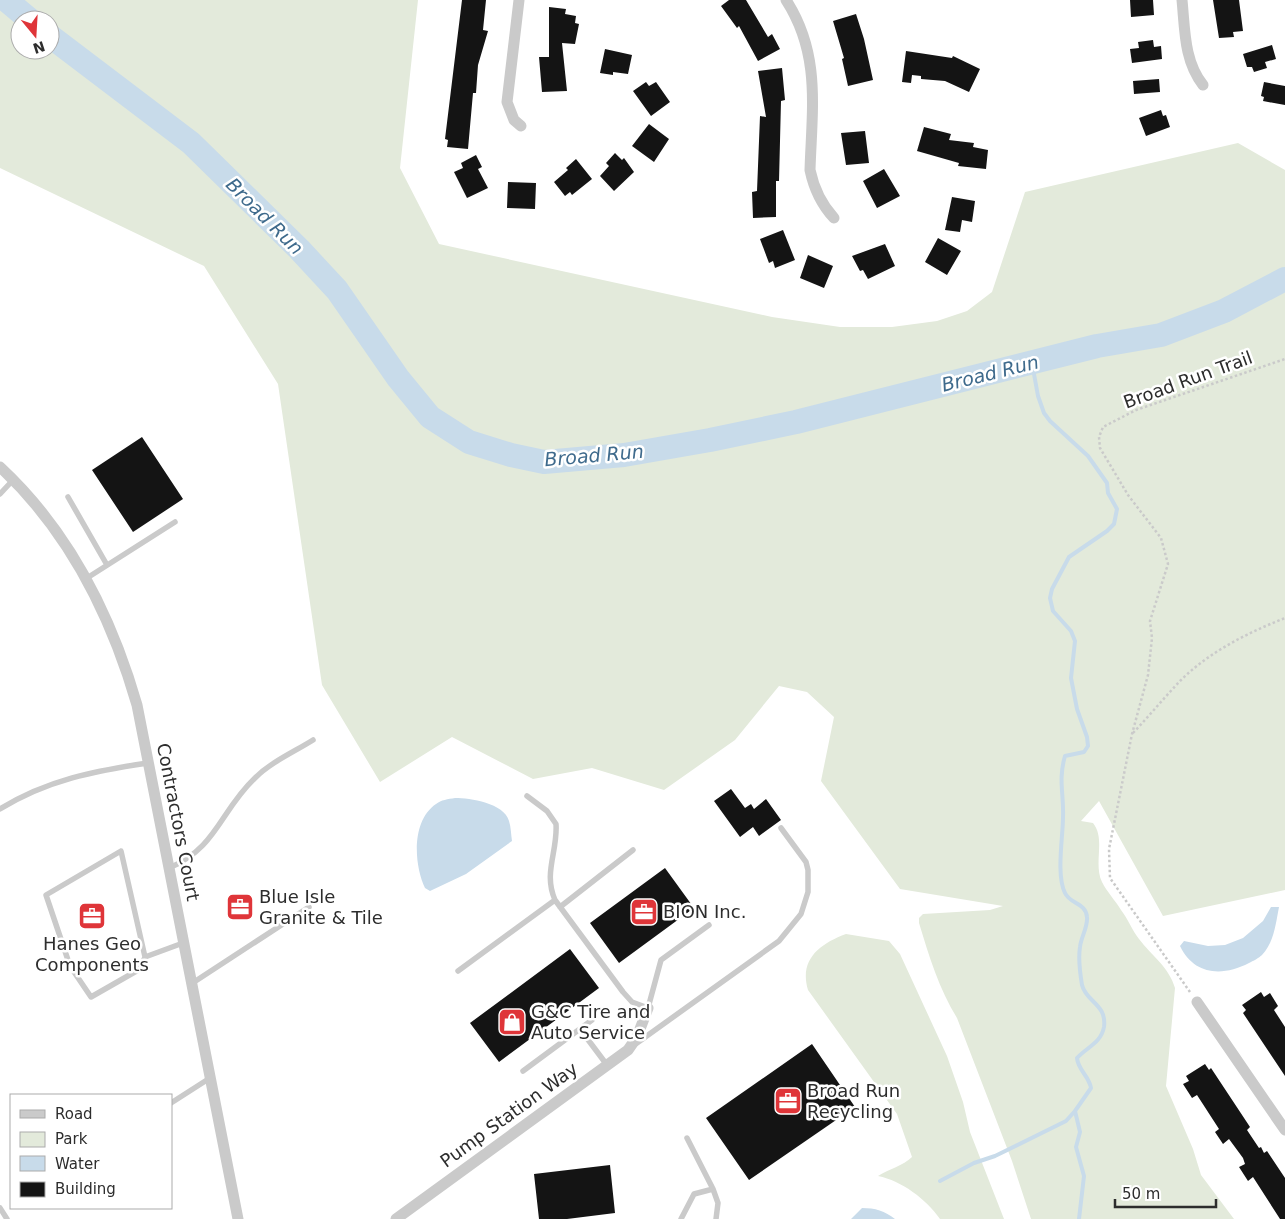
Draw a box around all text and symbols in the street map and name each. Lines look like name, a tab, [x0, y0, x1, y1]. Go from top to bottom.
north arrow	[10, 10, 60, 60]
text: N	[31, 38, 47, 57]
water label: Broad Run	[222, 173, 308, 259]
street label: Broad Run Trail	[1121, 346, 1255, 413]
water label: Broad Run	[939, 350, 1041, 396]
water label: Broad Run	[543, 440, 645, 470]
street label: Contractors Court	[153, 741, 204, 903]
place label: Blue Isle Granite & Tile	[259, 886, 383, 928]
office icon: Blue Isle Granite & Tile	[225, 892, 255, 922]
office icon: BION Inc.	[629, 897, 659, 927]
office icon: Hanes Geo Components	[77, 901, 107, 931]
place label: BION Inc.	[663, 901, 746, 922]
place label: Hanes Geo Components	[35, 933, 149, 975]
place label: G&C Tire and Auto Service	[531, 1001, 650, 1043]
shop icon: G&C Tire and Auto Service	[497, 1007, 527, 1037]
street label: Pump Station Way	[436, 1058, 582, 1171]
place label: Broad Run Recycling	[807, 1080, 900, 1122]
office icon: Broad Run Recycling	[773, 1086, 803, 1116]
legend	[10, 1094, 172, 1209]
text: Road	[55, 1105, 93, 1123]
text: Park	[55, 1130, 88, 1148]
text: Water	[55, 1155, 100, 1173]
scale bar	[1115, 1176, 1216, 1208]
text: Building	[55, 1180, 116, 1198]
text: 50 m	[1122, 1185, 1160, 1203]

